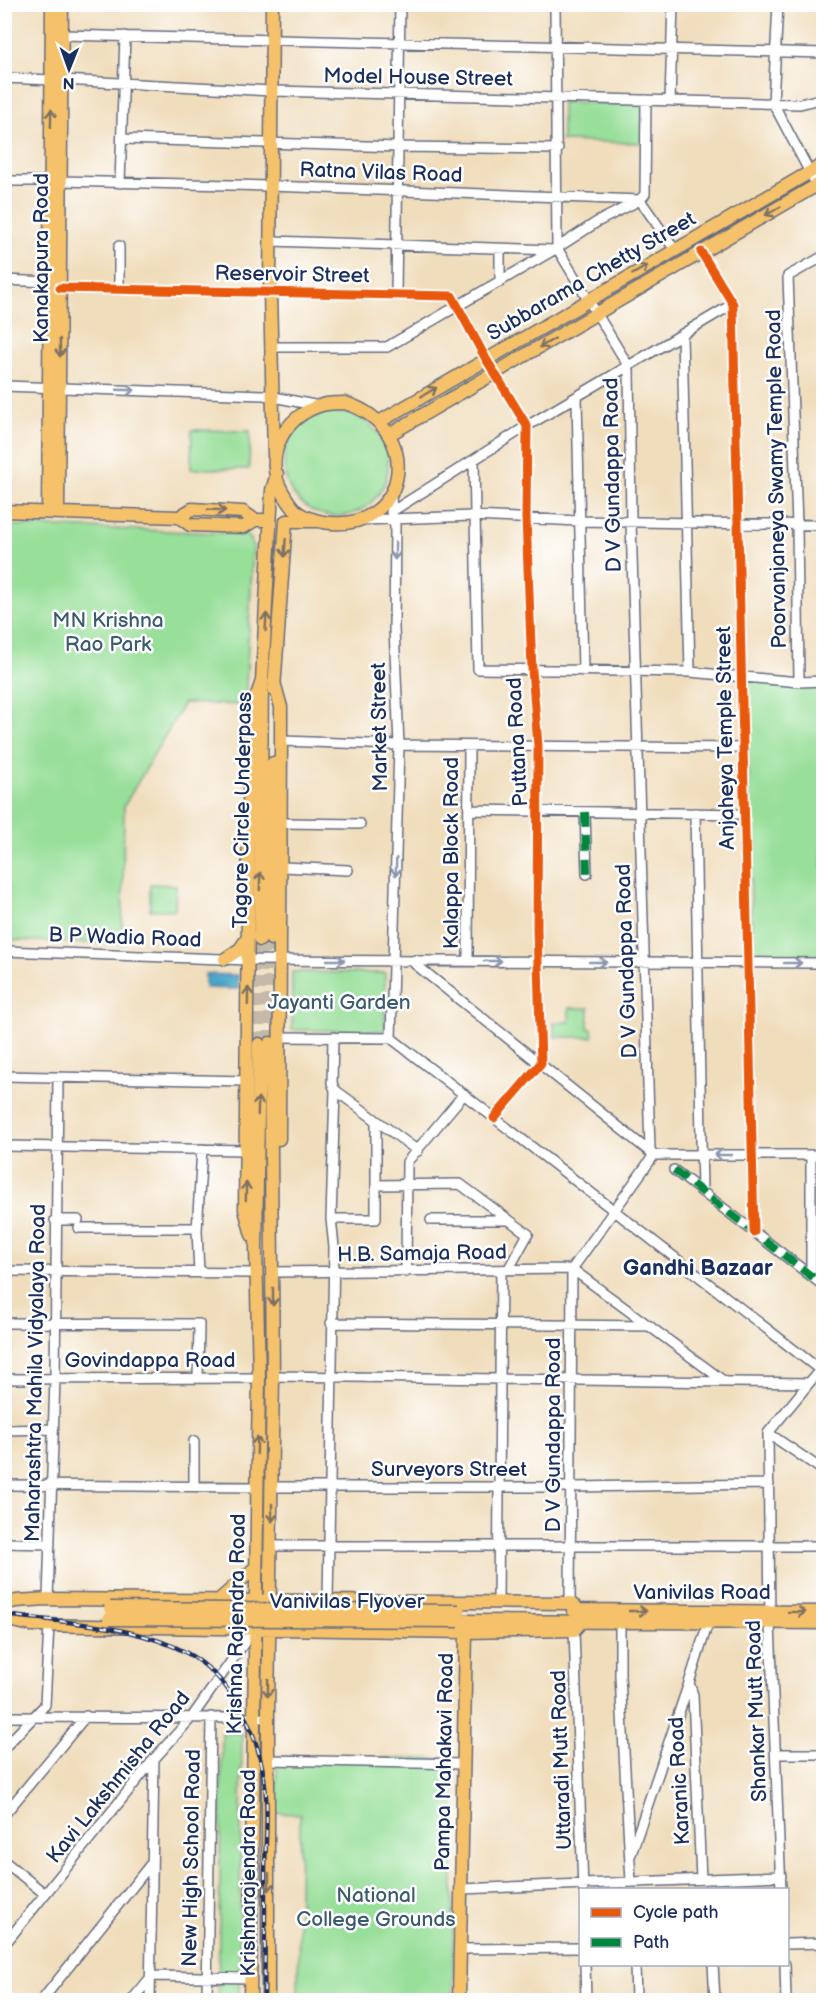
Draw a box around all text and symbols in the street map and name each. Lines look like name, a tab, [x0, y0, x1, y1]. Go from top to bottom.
north arrow	[39, 39, 99, 99]
street label: Model House Street	[323, 63, 513, 92]
text: N	[63, 73, 75, 92]
one-way arrow	[45, 108, 57, 128]
street label: Ratna Vilas Road	[299, 157, 463, 188]
street label: Kanakapura Road	[29, 173, 54, 343]
one-way arrow	[765, 205, 782, 217]
street label: Subbarama Chetty Street	[482, 206, 701, 346]
street label: Reservoir Street	[214, 261, 370, 288]
one-way arrow	[631, 264, 648, 276]
street label: Poorvanjaneya Swamy Temple Road	[761, 309, 792, 649]
one-way arrow	[538, 337, 555, 349]
one-way arrow	[54, 338, 66, 358]
street label: D V Gundappa Road	[598, 377, 627, 573]
one-way arrow	[115, 384, 135, 395]
one-way arrow	[420, 386, 437, 398]
one-way arrow	[207, 505, 227, 516]
one-way arrow	[279, 537, 290, 557]
one-way arrow	[389, 541, 401, 561]
park label: MN Krishna Rao Park	[52, 608, 164, 657]
one-way arrow	[261, 613, 272, 633]
street label: Anjaheya Temple Street	[711, 625, 740, 850]
street label: Market Street	[366, 662, 393, 792]
street label: Puttana Road	[502, 677, 533, 807]
street label: Tagore Circle Underpass	[228, 691, 257, 929]
street label: Kalappa Block Road	[439, 757, 464, 949]
one-way arrow	[390, 856, 401, 876]
street label: D V Gundappa Road	[611, 863, 642, 1059]
one-way arrow	[254, 872, 266, 892]
street label: B P Wadia Road	[48, 922, 202, 953]
one-way arrow	[326, 954, 346, 966]
one-way arrow	[482, 955, 502, 967]
one-way arrow	[588, 956, 608, 968]
one-way arrow	[783, 957, 803, 969]
one-way arrow	[242, 987, 254, 1007]
park label: Jayanti Garden	[267, 990, 411, 1015]
one-way arrow	[252, 1096, 264, 1116]
one-way arrow	[714, 1149, 734, 1161]
one-way arrow	[240, 1182, 251, 1202]
street label: Maharashtra Mahila Vidyalaya Road	[20, 1204, 51, 1542]
street label: H.B. Samaja Road	[337, 1240, 507, 1267]
district label: Gandhi Bazaar	[623, 1255, 773, 1282]
one-way arrow	[267, 1287, 279, 1307]
street label: D V Gundappa Road	[541, 1338, 566, 1532]
street label: Govindappa Road	[64, 1348, 236, 1373]
one-way arrow	[252, 1436, 263, 1456]
street label: Surveyors Street	[371, 1457, 527, 1482]
one-way arrow	[266, 1503, 278, 1523]
street label: Krishna Rajendra Road	[222, 1513, 251, 1735]
street label: Vanivilas Road	[633, 1580, 771, 1605]
street label: Vanivilas Flyover	[270, 1589, 425, 1614]
one-way arrow	[627, 1605, 647, 1617]
one-way arrow	[786, 1606, 806, 1618]
street label: Shankar Mutt Road	[741, 1619, 772, 1803]
street label: Pampa Mahakavi Road	[430, 1653, 459, 1871]
street label: Uttaradi Mutt Road	[546, 1669, 577, 1851]
one-way arrow	[262, 1677, 274, 1697]
street label: Kavi Lakshmisha Road	[41, 1686, 195, 1868]
street label: Karanic Road	[664, 1716, 695, 1846]
street label: New High School Road	[177, 1749, 206, 1967]
street label: Krishnarajendra Road	[236, 1769, 261, 1977]
one-way arrow	[263, 1872, 275, 1892]
park label: National College Grounds	[296, 1883, 456, 1932]
legend	[579, 1888, 789, 1966]
text: Cycle path	[633, 1902, 719, 1923]
text: Path	[633, 1932, 669, 1953]

